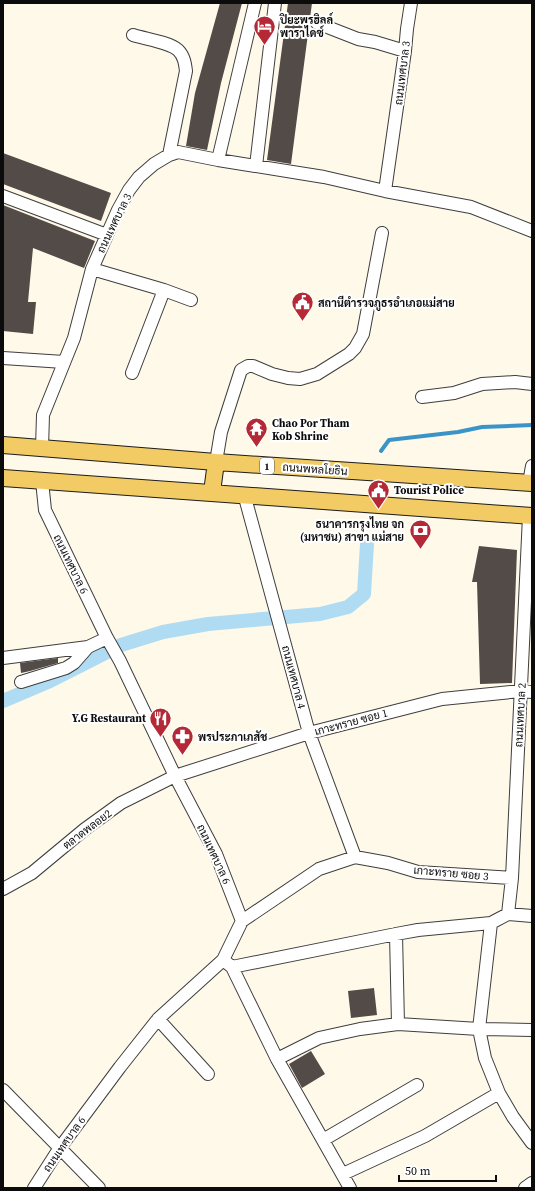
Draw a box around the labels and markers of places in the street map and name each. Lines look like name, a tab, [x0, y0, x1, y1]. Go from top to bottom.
place label: ปิยะพรฮิลล์ พาราไดซ์	[279, 12, 334, 41]
hotel icon: ปิยะพรฮิลล์ พาราไดซ์	[252, 13, 278, 46]
public building icon: สถานีตำรวจภูธรอำเภอแม่สาย	[290, 290, 316, 323]
place label: สถานีตำรวจภูธรอำเภอแม่สาย	[318, 295, 455, 311]
temple icon: Chao Por Tham Kob Shrine	[244, 416, 270, 449]
place label: Chao Por Tham Kob Shrine	[272, 416, 350, 444]
public building icon: Tourist Police	[365, 477, 391, 510]
place label: Tourist Police	[394, 483, 464, 498]
place label: ธนาคารกรุงไทย จก (มหาชน) สาขา แม่สาย	[300, 516, 404, 545]
bank icon: ธนาคารกรุงไทย จก (มหาชน) สาขา แม่สาย	[407, 517, 433, 550]
restaurant icon: Y.G Restaurant	[148, 705, 174, 738]
place label: Y.G Restaurant	[72, 711, 147, 726]
pharmacy icon: พรประภาเภสัช	[169, 724, 195, 757]
place label: พรประภาเภสัช	[198, 730, 267, 745]

